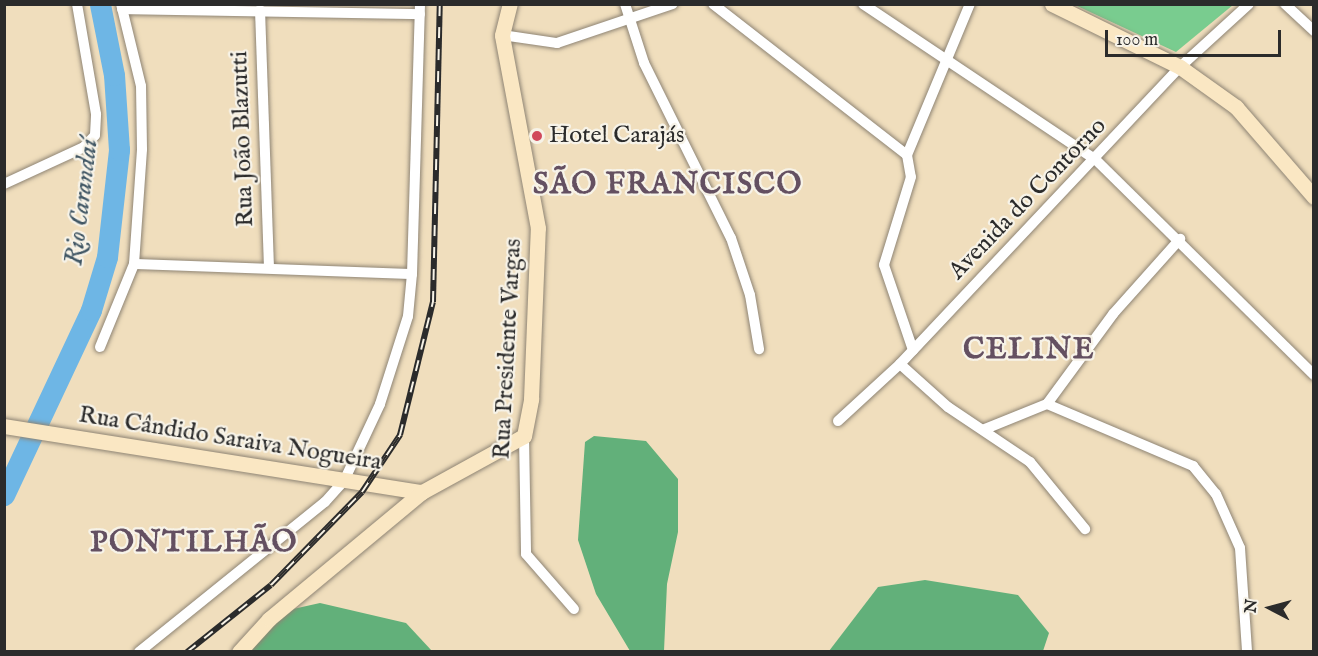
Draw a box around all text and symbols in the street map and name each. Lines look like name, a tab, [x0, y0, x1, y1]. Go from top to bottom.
scale bar	[1108, 18, 1284, 56]
text: 100 m	[1116, 29, 1158, 52]
street label: Rua João Blazutti	[226, 50, 260, 228]
street label: Avenida do Contorno	[943, 112, 1113, 286]
place label: Hotel Carajás	[549, 122, 684, 150]
marker: Hotel Carajás	[530, 129, 544, 143]
water label: Rio Carandaí	[59, 137, 105, 267]
district label: SÃO FRANCISCO	[533, 167, 803, 203]
street label: Rua Presidente Vargas	[488, 238, 528, 460]
district label: CELINE	[963, 332, 1095, 368]
street label: Rua Cândido Saraiva Nogueira	[77, 401, 383, 477]
district label: PONTILHÃO	[90, 525, 298, 561]
north arrow	[1240, 578, 1300, 638]
text: N	[1241, 598, 1263, 614]

